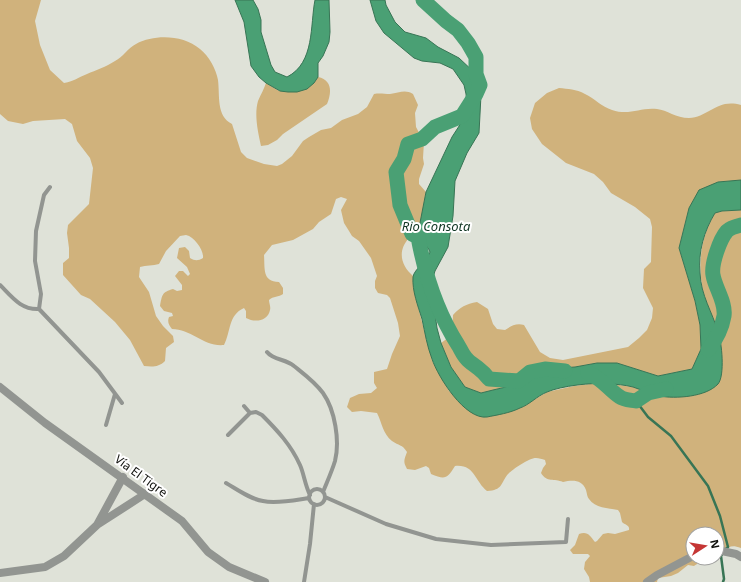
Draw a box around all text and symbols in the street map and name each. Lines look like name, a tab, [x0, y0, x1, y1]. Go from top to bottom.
water label: Rio Consota	[402, 217, 471, 235]
street label: Vía El Tigre	[111, 451, 171, 501]
north arrow	[685, 526, 725, 566]
text: N	[707, 538, 724, 550]

